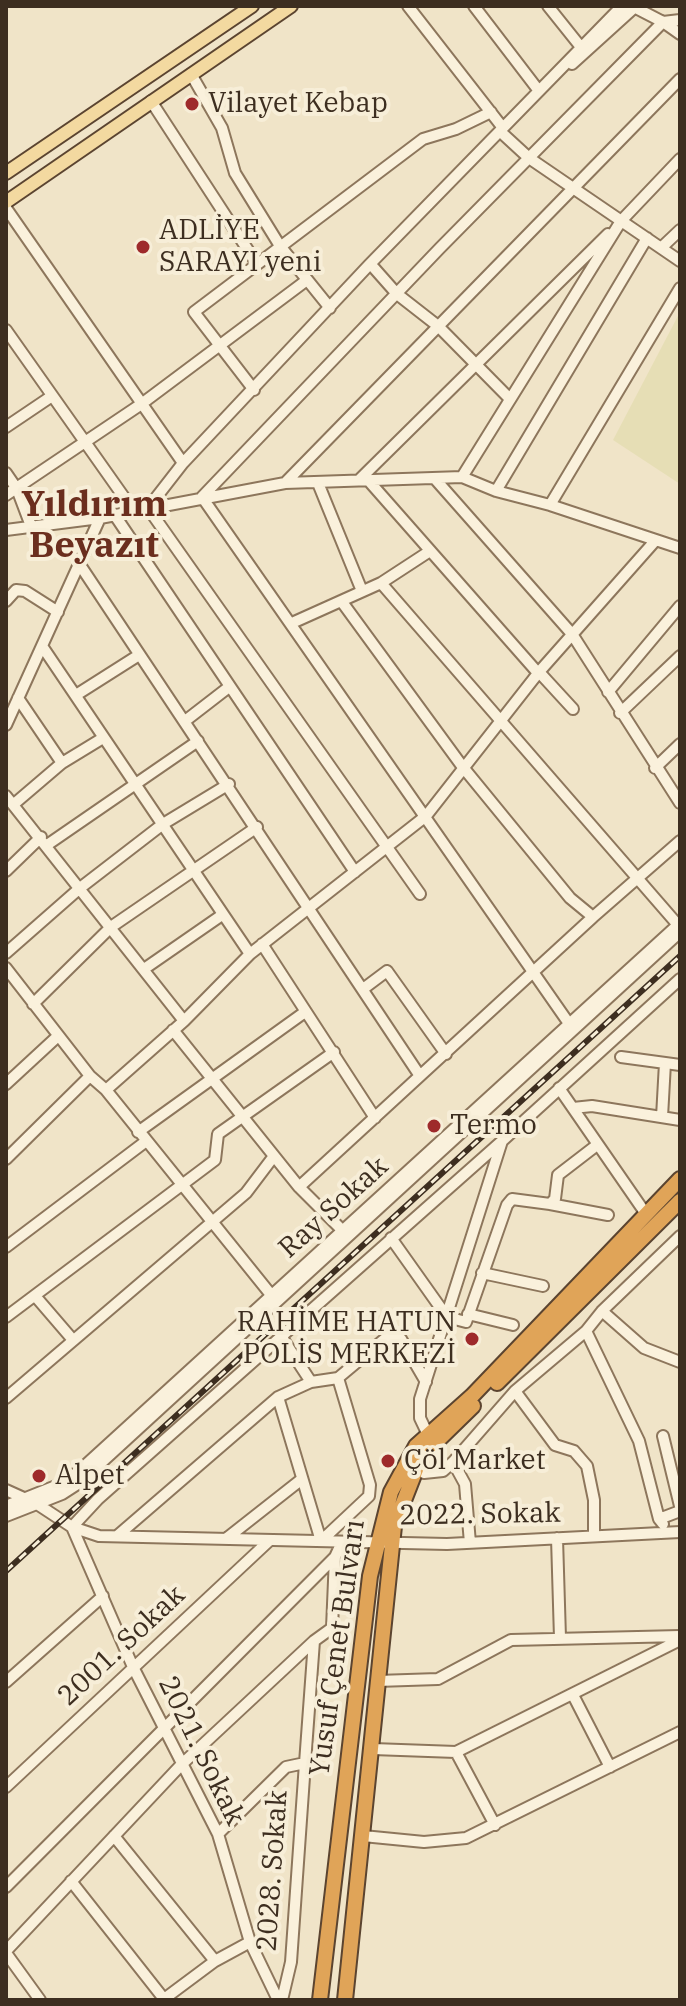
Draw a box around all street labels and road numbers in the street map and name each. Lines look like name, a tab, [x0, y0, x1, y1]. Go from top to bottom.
street label: Ray Sokak	[272, 1150, 396, 1266]
street label: 2022. Sokak	[399, 1497, 561, 1533]
street label: Yusuf Çenet Bulvarı	[303, 1518, 373, 1778]
street label: 2001. Sokak	[52, 1579, 192, 1713]
street label: 2021. Sokak	[151, 1671, 251, 1831]
street label: 2028. Sokak	[251, 1789, 295, 1953]

